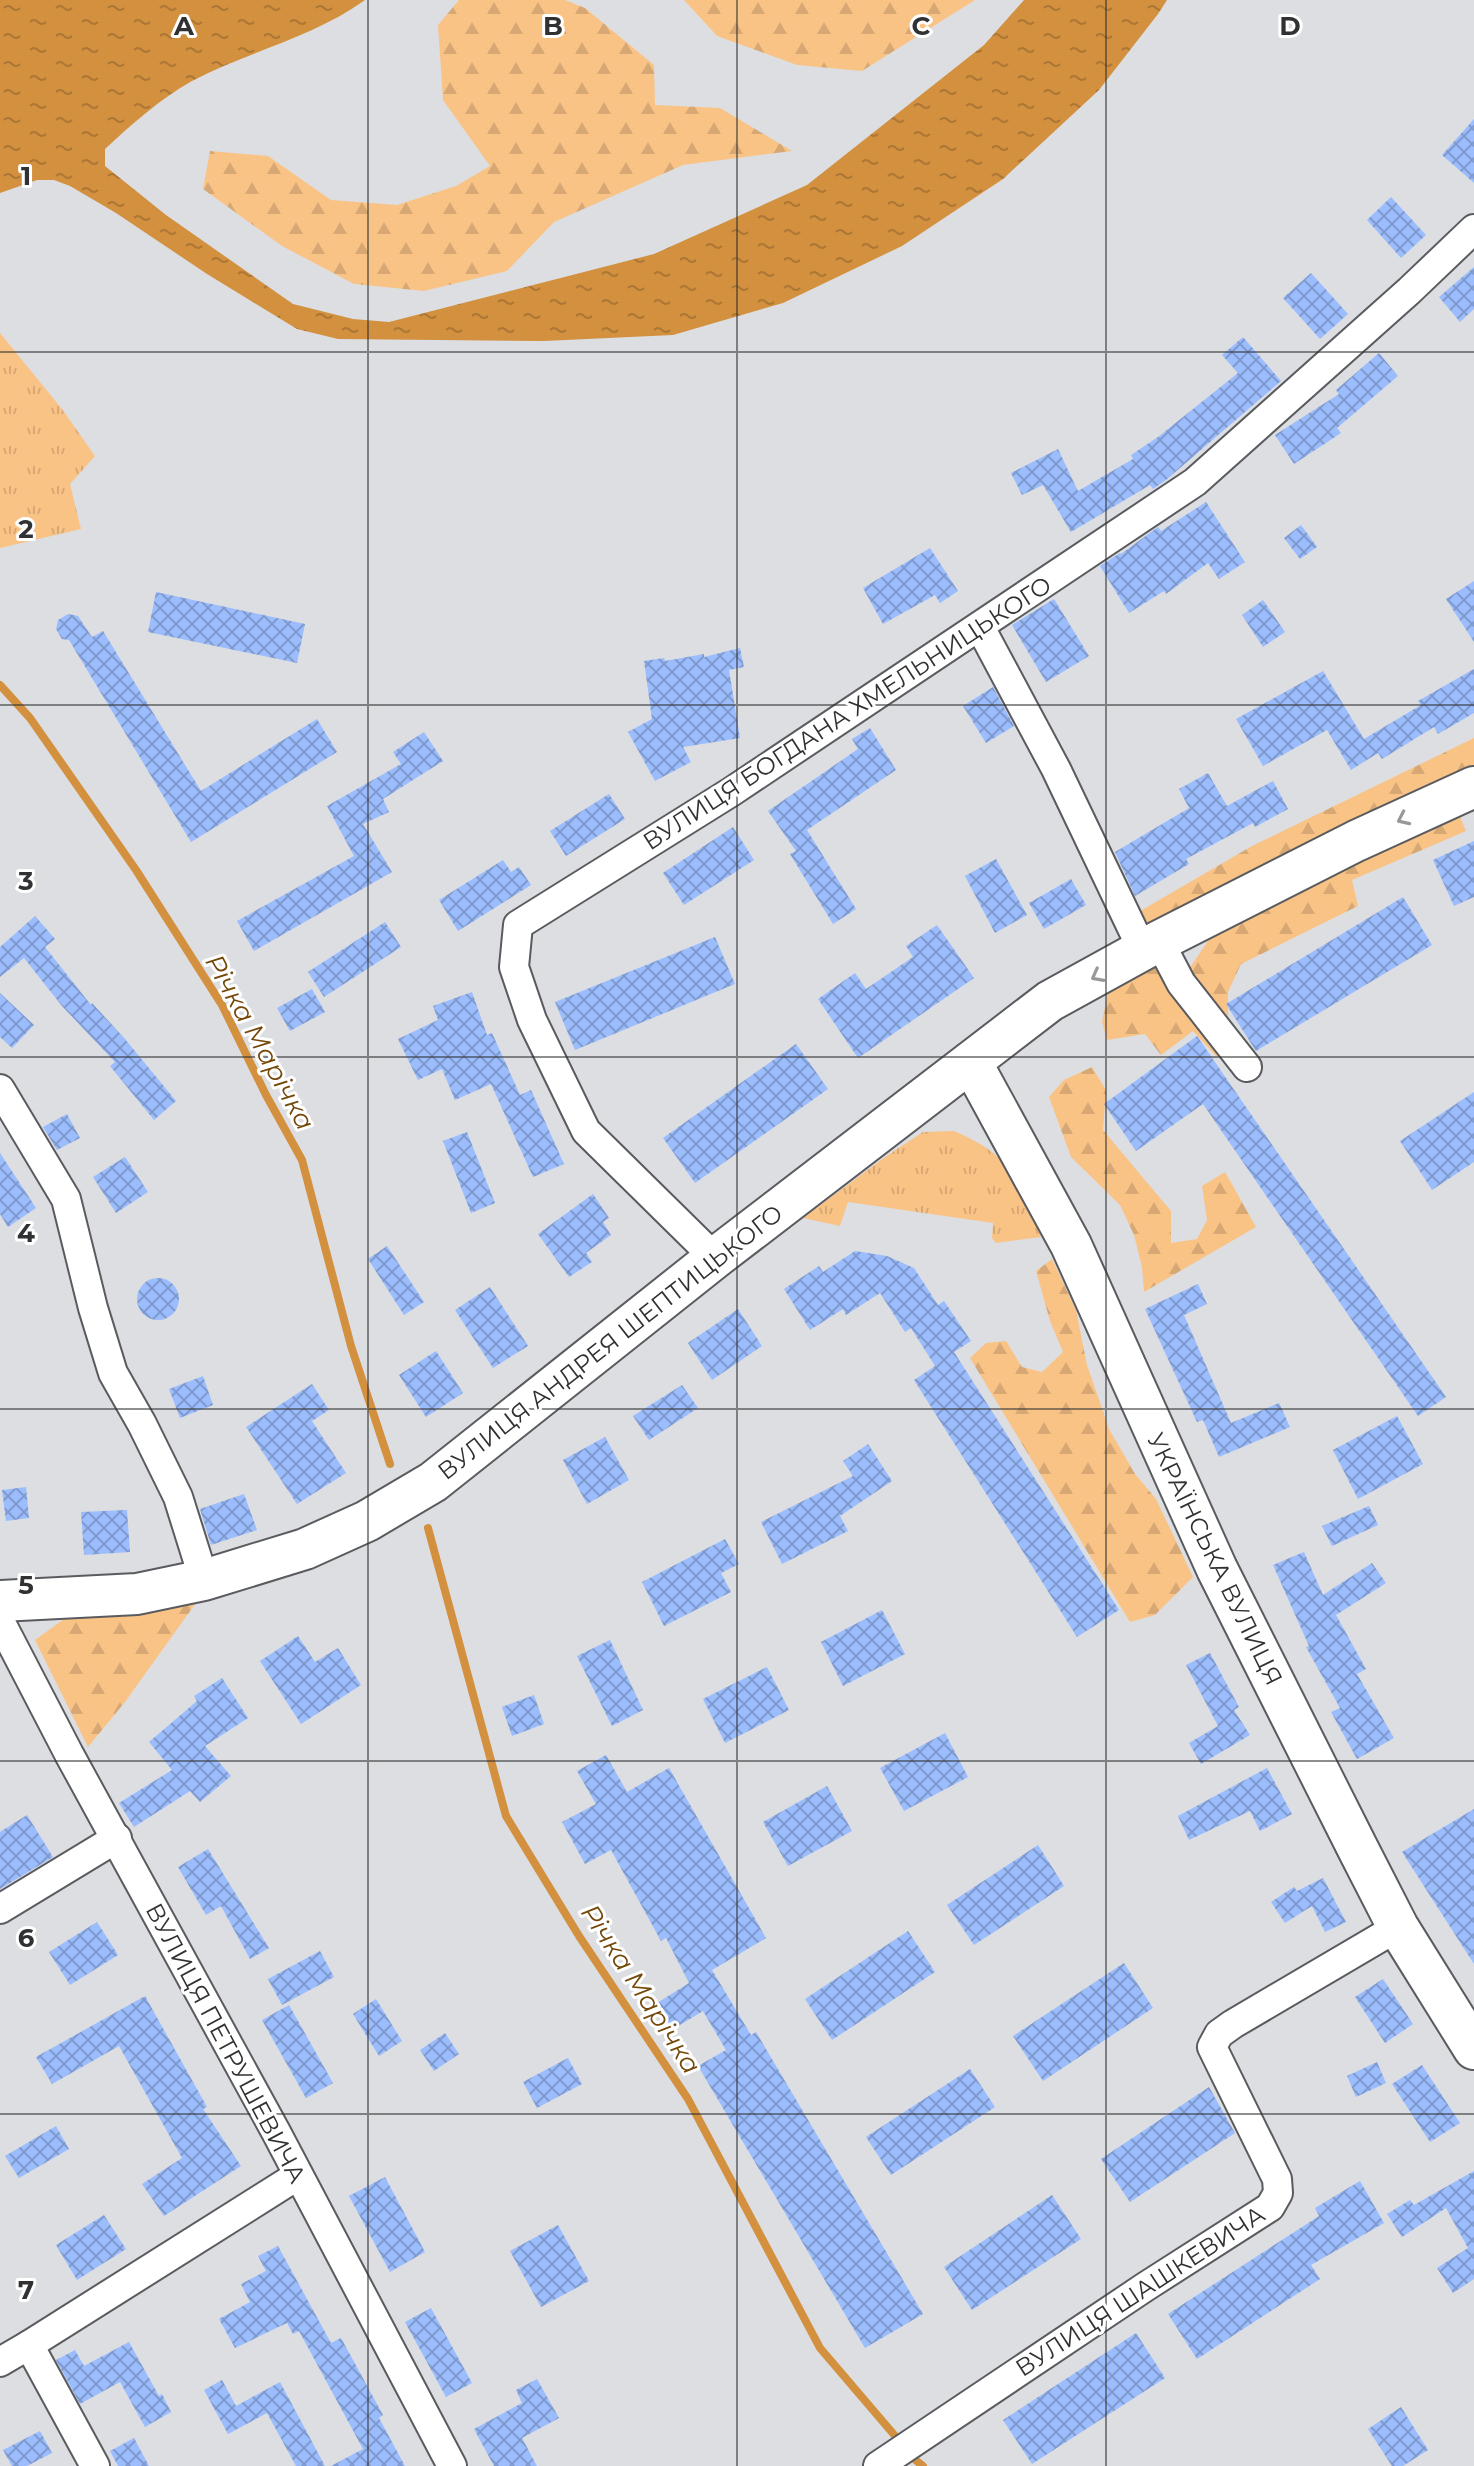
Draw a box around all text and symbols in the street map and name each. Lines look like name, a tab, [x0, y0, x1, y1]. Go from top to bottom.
text: A	[173, 10, 195, 42]
text: B	[543, 10, 563, 42]
text: C	[912, 10, 931, 42]
text: D	[1279, 10, 1301, 42]
text: 1	[21, 160, 31, 192]
text: 2	[18, 513, 34, 545]
street label: ВУЛИЦЯ БОГДАНА ХМЕЛЬНИЦЬКОГО	[637, 570, 1057, 856]
one-way arrow	[1397, 810, 1412, 826]
text: 3	[17, 865, 34, 897]
water label: Річка Марічка	[198, 949, 322, 1135]
one-way arrow	[1090, 966, 1105, 981]
street label: ВУЛИЦЯ АНДРЕЯ ШЕПТИЦЬКОГО	[432, 1198, 788, 1486]
text: 4	[17, 1217, 35, 1249]
street label: УКРАЇНСЬКА ВУЛИЦЯ	[1141, 1428, 1289, 1690]
text: 5	[18, 1569, 34, 1601]
street label: ВУЛИЦЯ ПЕТРУШЕВИЧА	[140, 1898, 312, 2188]
water label: Річка Марічка	[574, 1898, 708, 2080]
text: 6	[18, 1922, 35, 1954]
street label: ВУЛИЦЯ ШАШКЕВИЧА	[1010, 2199, 1270, 2382]
text: 7	[18, 2274, 34, 2306]

